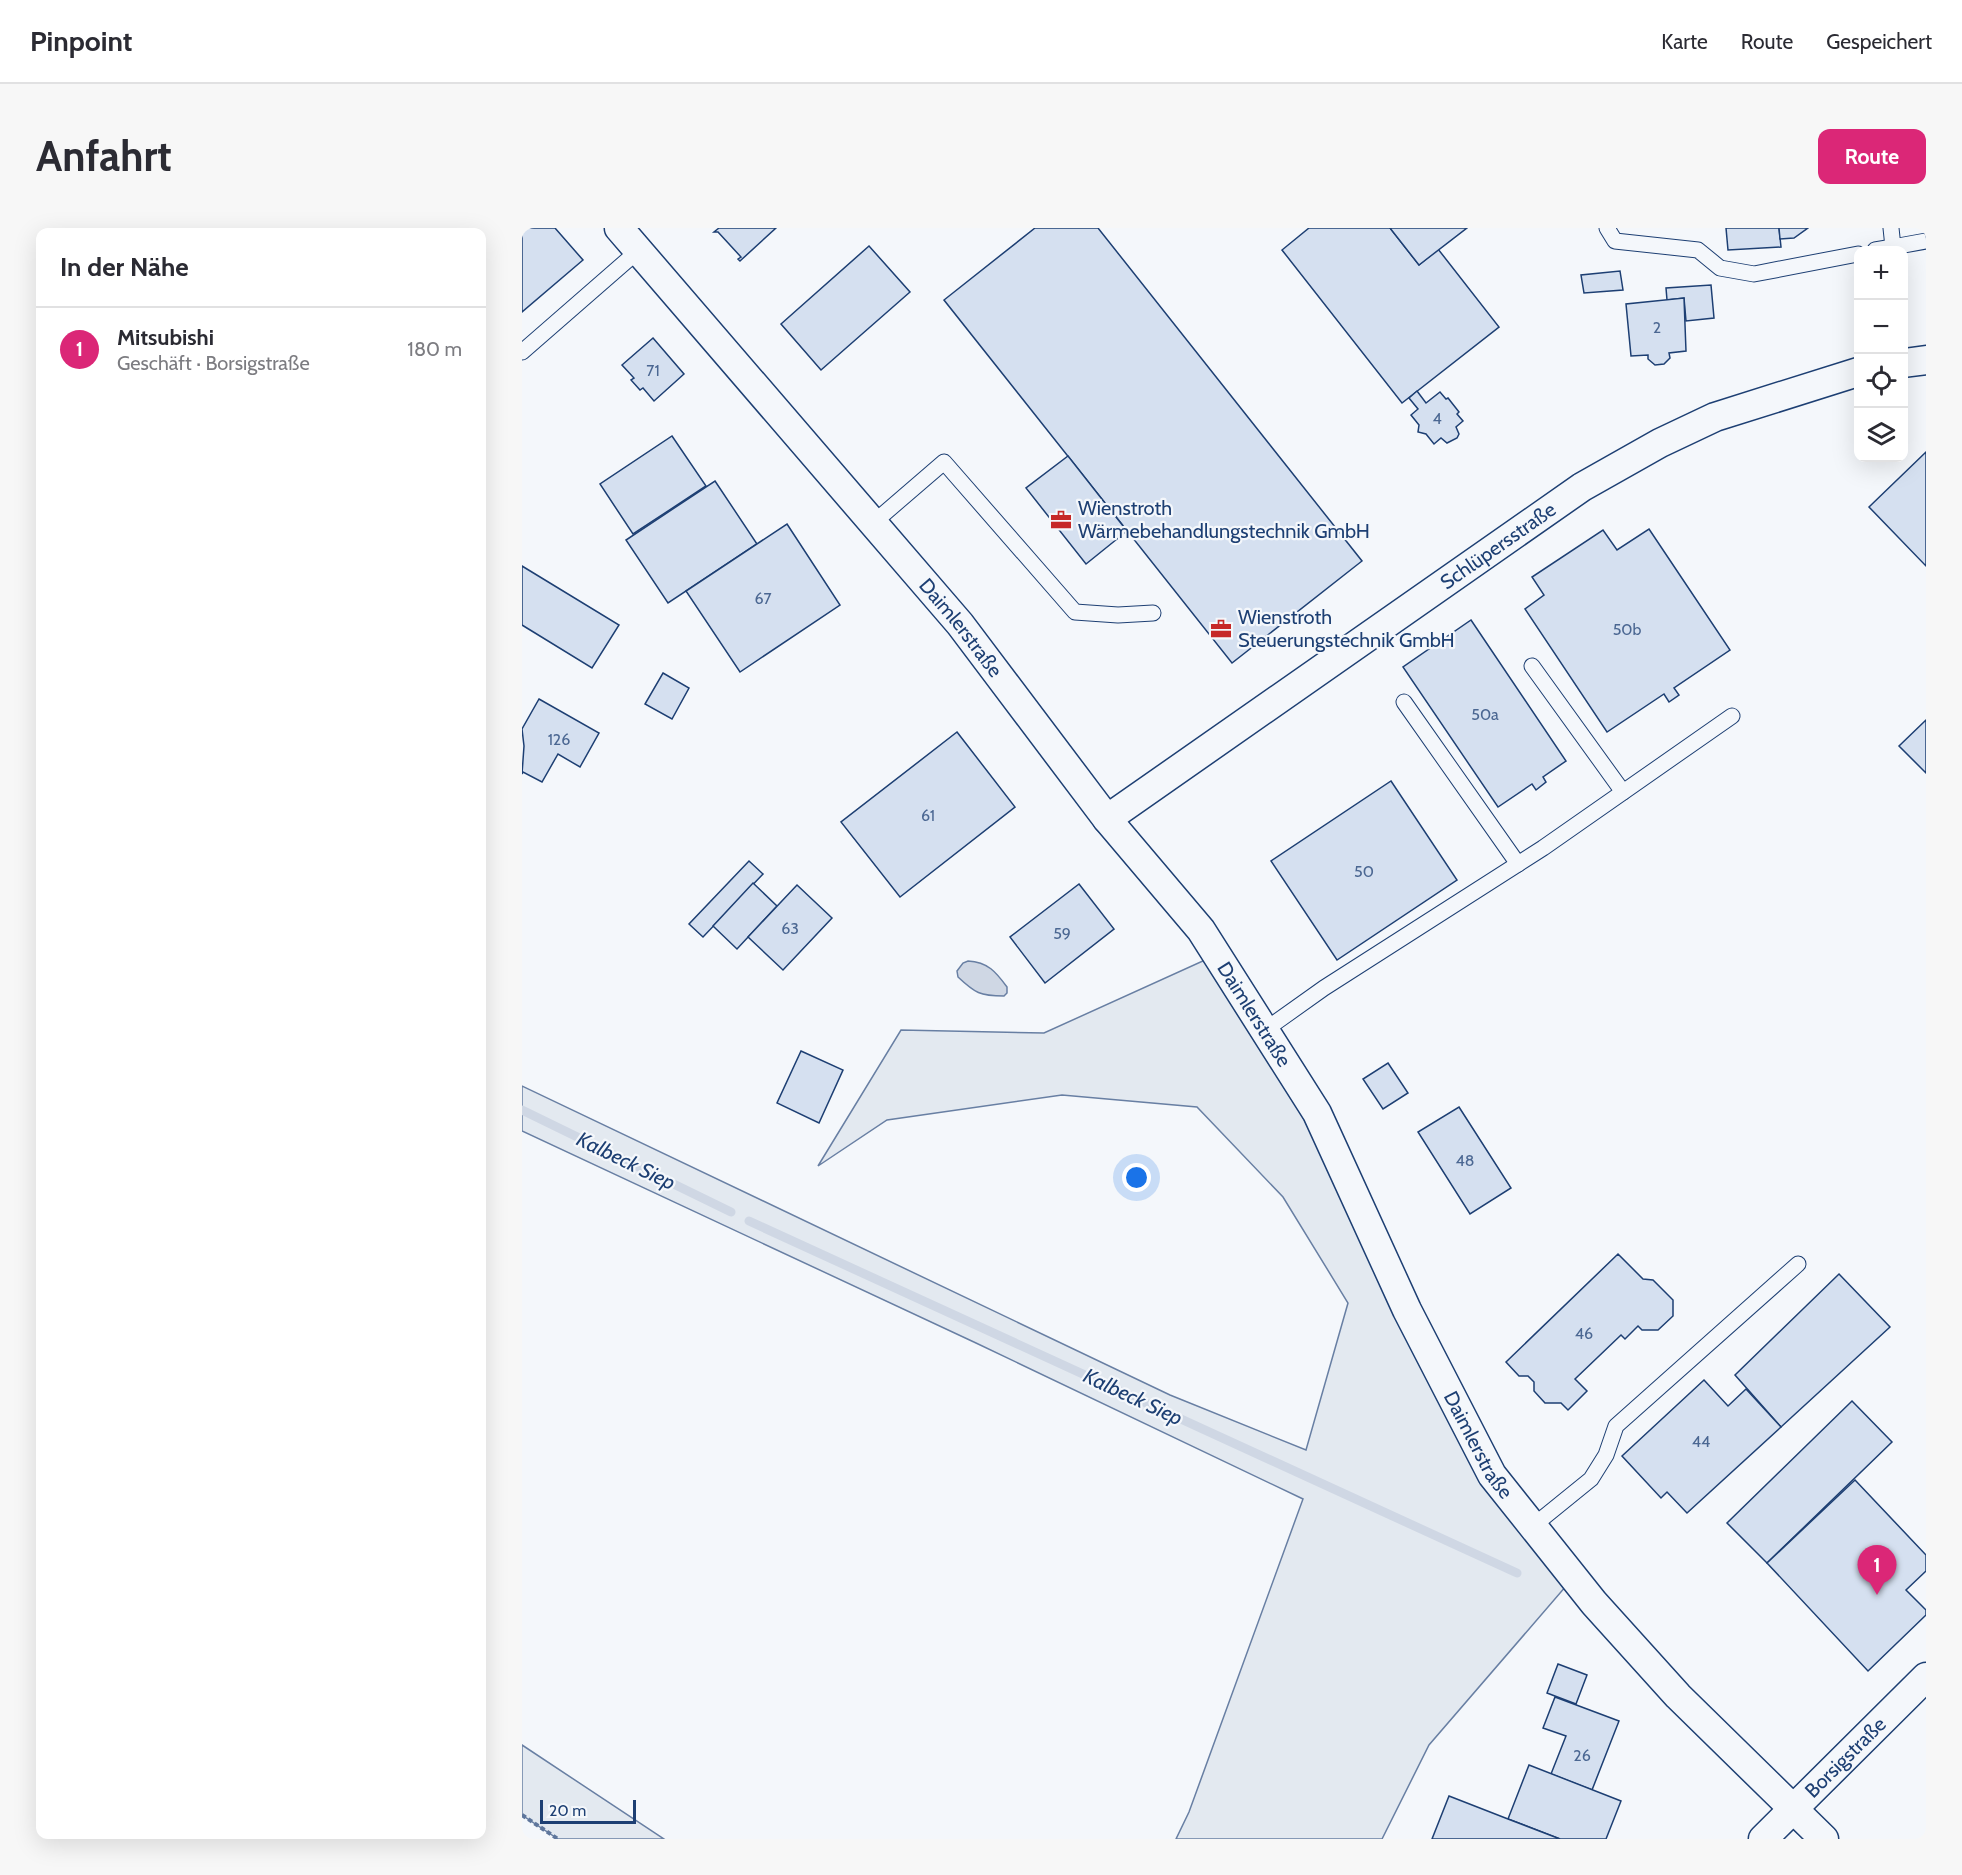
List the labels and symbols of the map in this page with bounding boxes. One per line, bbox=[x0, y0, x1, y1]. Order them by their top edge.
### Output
house number: 2 bbox=[1653, 318, 1661, 337]
house number: 71 bbox=[646, 361, 660, 380]
house number: 4 bbox=[1432, 409, 1442, 428]
place label: Wienstroth Wärmebehandlungstechnik GmbH bbox=[1078, 496, 1370, 543]
street label: Schlüpersstraße bbox=[1436, 497, 1560, 594]
office icon: Wienstroth Wärmebehandlungstechnik GmbH bbox=[1049, 508, 1073, 532]
street label: Daimlerstraße bbox=[914, 573, 1008, 682]
house number: 67 bbox=[754, 589, 772, 608]
place label: Wienstroth Steuerungstechnik GmbH bbox=[1238, 605, 1455, 652]
office icon: Wienstroth Steuerungstechnik GmbH bbox=[1209, 617, 1233, 641]
house number: 50b bbox=[1613, 620, 1641, 639]
house number: 50a bbox=[1471, 705, 1499, 724]
house number: 126 bbox=[548, 730, 570, 749]
house number: 61 bbox=[921, 806, 935, 825]
house number: 50 bbox=[1354, 862, 1374, 881]
house number: 63 bbox=[781, 919, 799, 938]
house number: 59 bbox=[1053, 924, 1071, 943]
street label: Daimlerstraße bbox=[1212, 957, 1297, 1071]
water label: Kalbeck Siep bbox=[573, 1126, 680, 1195]
house number: 48 bbox=[1456, 1151, 1474, 1170]
your location bbox=[1122, 1163, 1151, 1192]
house number: 46 bbox=[1575, 1324, 1593, 1343]
water label: Kalbeck Siep bbox=[1080, 1363, 1187, 1430]
street label: Daimlerstraße bbox=[1439, 1387, 1518, 1503]
house number: 44 bbox=[1692, 1432, 1710, 1451]
pin: 1 bbox=[1858, 1546, 1896, 1595]
street label: Borsigstraße bbox=[1800, 1712, 1891, 1803]
house number: 26 bbox=[1573, 1746, 1591, 1765]
scale bar bbox=[540, 1797, 636, 1824]

